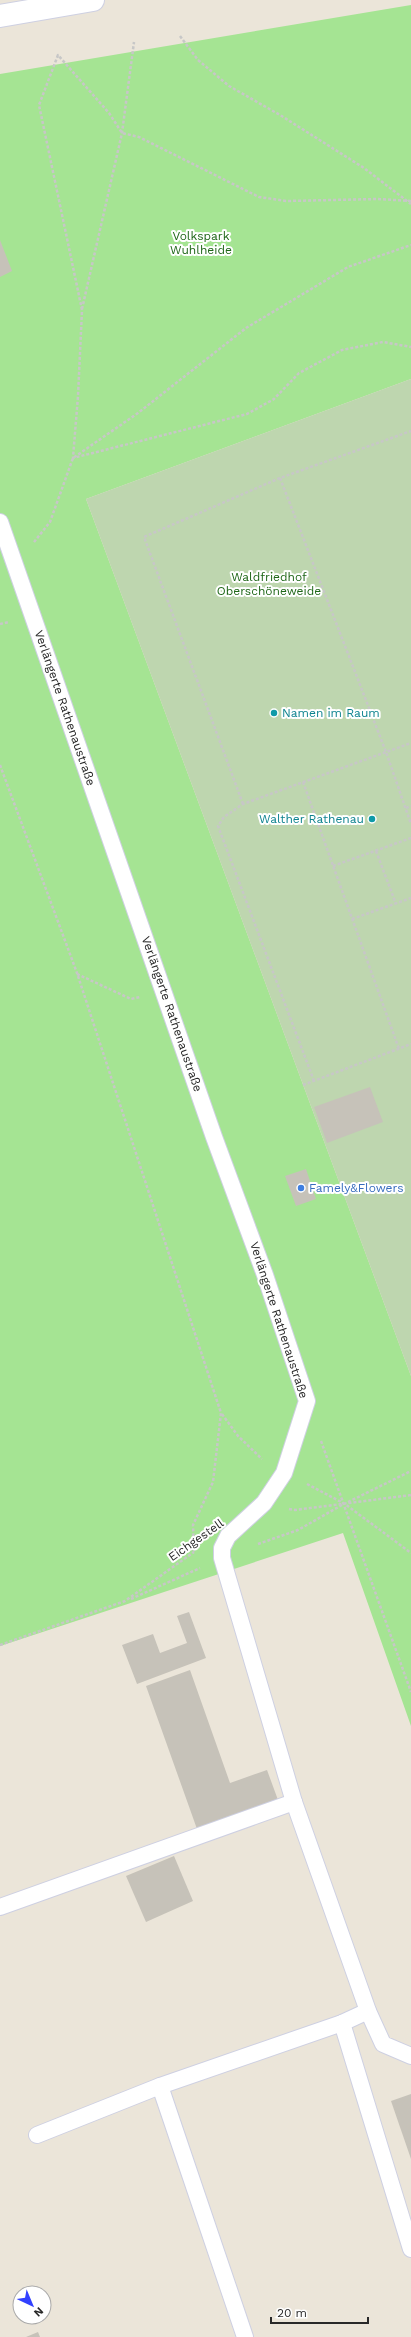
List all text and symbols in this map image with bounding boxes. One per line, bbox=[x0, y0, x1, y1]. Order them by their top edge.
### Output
park label: Volkspark Wuhlheide bbox=[170, 229, 232, 257]
park label: Waldfriedhof Oberschöneweide bbox=[217, 570, 321, 598]
street label: Verlängerte Rathenaustraße bbox=[32, 628, 98, 788]
place label: Namen im Raum bbox=[282, 706, 380, 720]
marker: Namen im Raum bbox=[269, 708, 279, 718]
place label: Walther Rathenau bbox=[259, 812, 364, 826]
marker: Walther Rathenau bbox=[367, 814, 377, 824]
street label: Verlängerte Rathenaustraße bbox=[139, 934, 205, 1094]
place label: Famely&Flowers bbox=[309, 1181, 403, 1195]
marker: Famely&Flowers bbox=[296, 1183, 306, 1193]
street label: Verlängerte Rathenaustraße bbox=[247, 1240, 311, 1400]
street label: Eichgestell bbox=[166, 1516, 226, 1564]
north arrow bbox=[12, 2285, 52, 2325]
scale bar bbox=[271, 2299, 368, 2325]
text: N bbox=[31, 2304, 46, 2319]
text: 20 m bbox=[277, 2306, 307, 2320]

